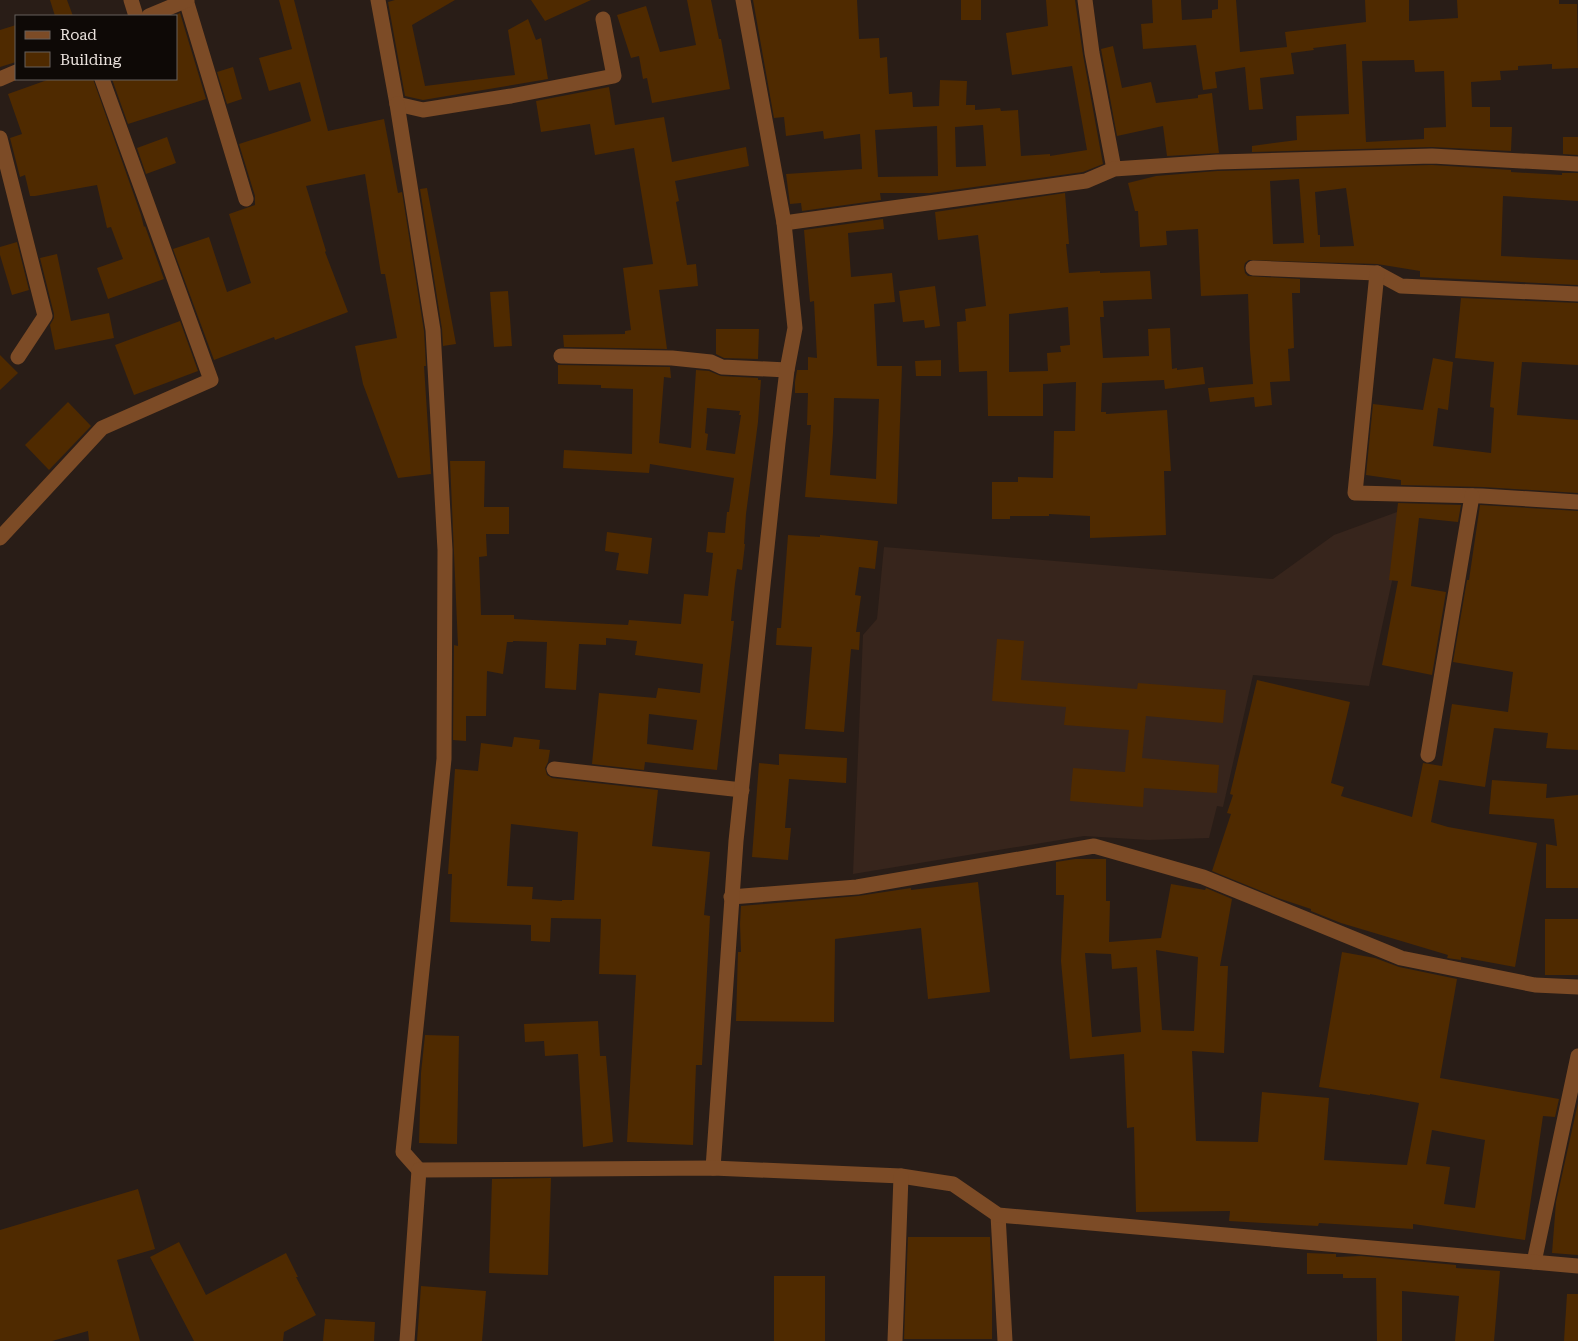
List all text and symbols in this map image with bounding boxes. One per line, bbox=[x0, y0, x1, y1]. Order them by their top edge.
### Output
legend bbox=[15, 15, 178, 80]
text: Road bbox=[60, 26, 97, 44]
text: Building bbox=[60, 51, 122, 69]

